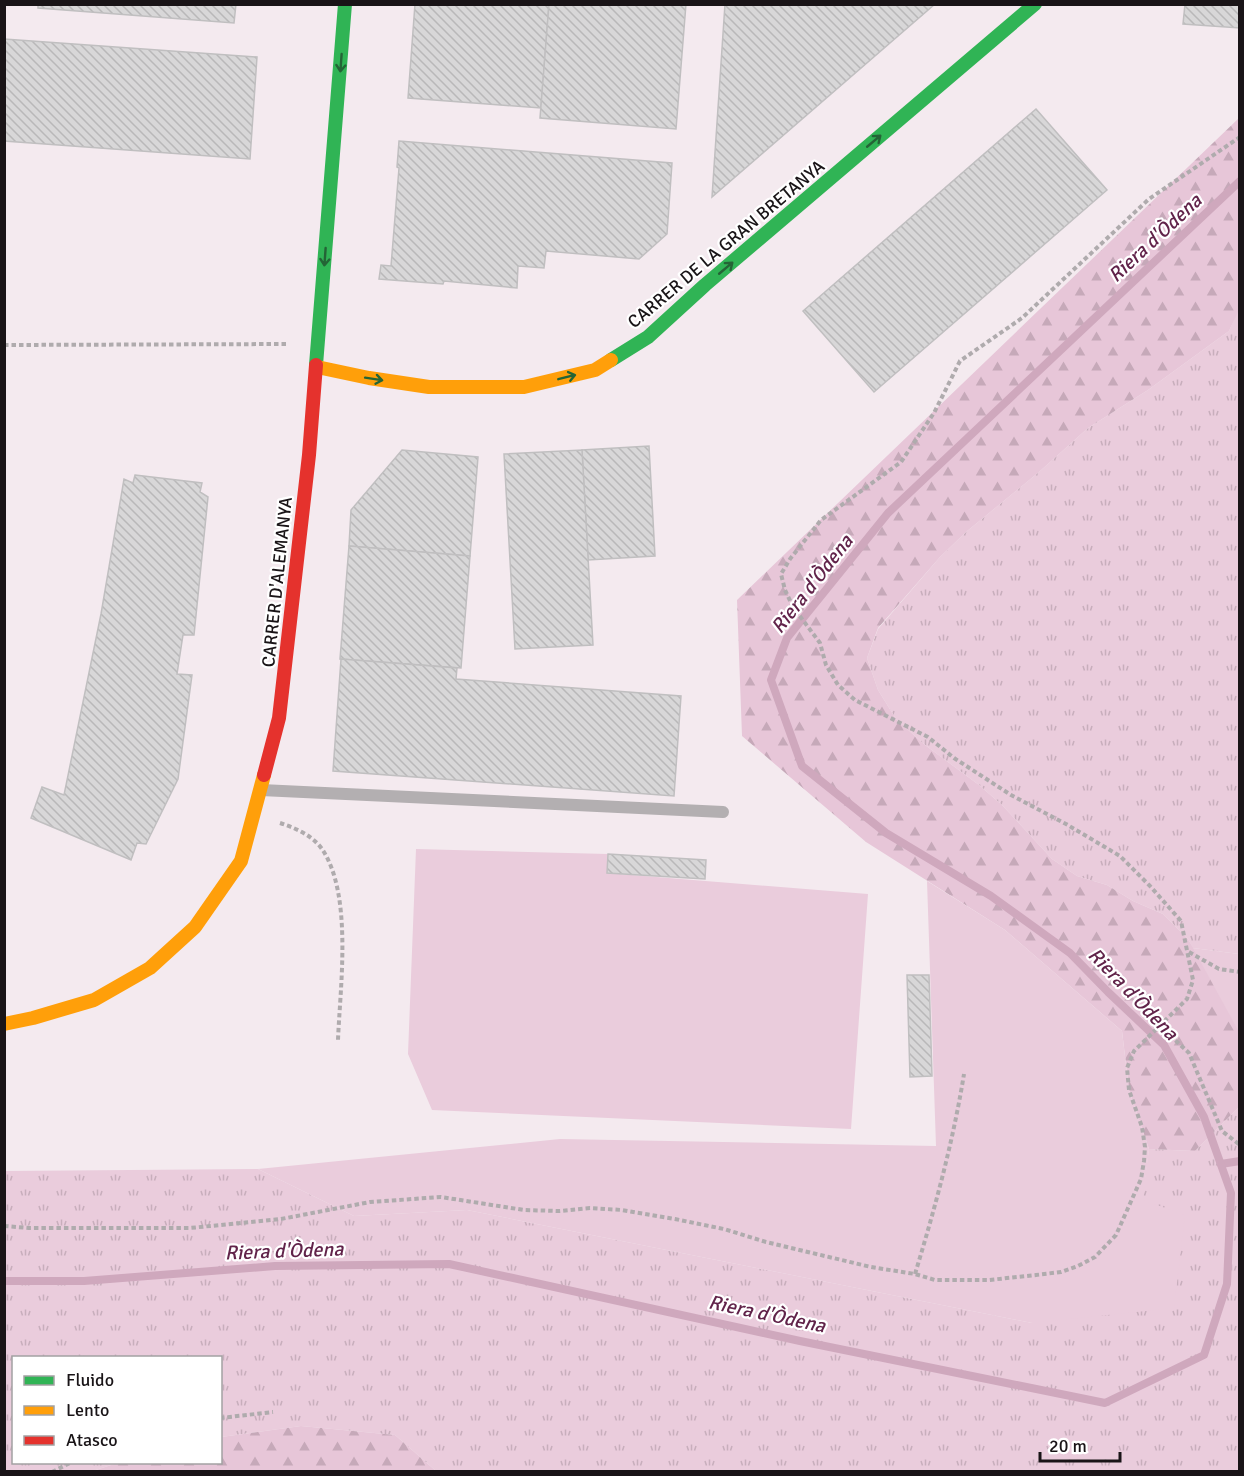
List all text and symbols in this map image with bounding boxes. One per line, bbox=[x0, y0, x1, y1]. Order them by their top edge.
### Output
one-way arrow bbox=[335, 52, 346, 72]
one-way arrow bbox=[866, 134, 881, 148]
street label: CARRER DE LA GRAN BRETANYA bbox=[623, 155, 829, 333]
water label: Riera d'Òdena bbox=[1103, 188, 1208, 288]
one-way arrow bbox=[320, 247, 331, 267]
one-way arrow bbox=[718, 261, 734, 274]
one-way arrow bbox=[558, 370, 577, 382]
one-way arrow bbox=[364, 373, 384, 384]
street label: CARRER D'ALEMANYA bbox=[257, 496, 297, 668]
water label: Riera d'Òdena bbox=[766, 529, 859, 638]
water label: Riera d'Òdena bbox=[1083, 943, 1184, 1046]
water label: Riera d'Òdena bbox=[224, 1236, 345, 1266]
water label: Riera d'Òdena bbox=[706, 1289, 829, 1339]
legend bbox=[12, 1356, 222, 1464]
text: Fluido bbox=[66, 1369, 114, 1391]
text: Lento bbox=[66, 1399, 109, 1421]
scale bar bbox=[1040, 1425, 1120, 1463]
text: Atasco bbox=[66, 1429, 118, 1451]
text: 20 m bbox=[1049, 1435, 1087, 1457]

